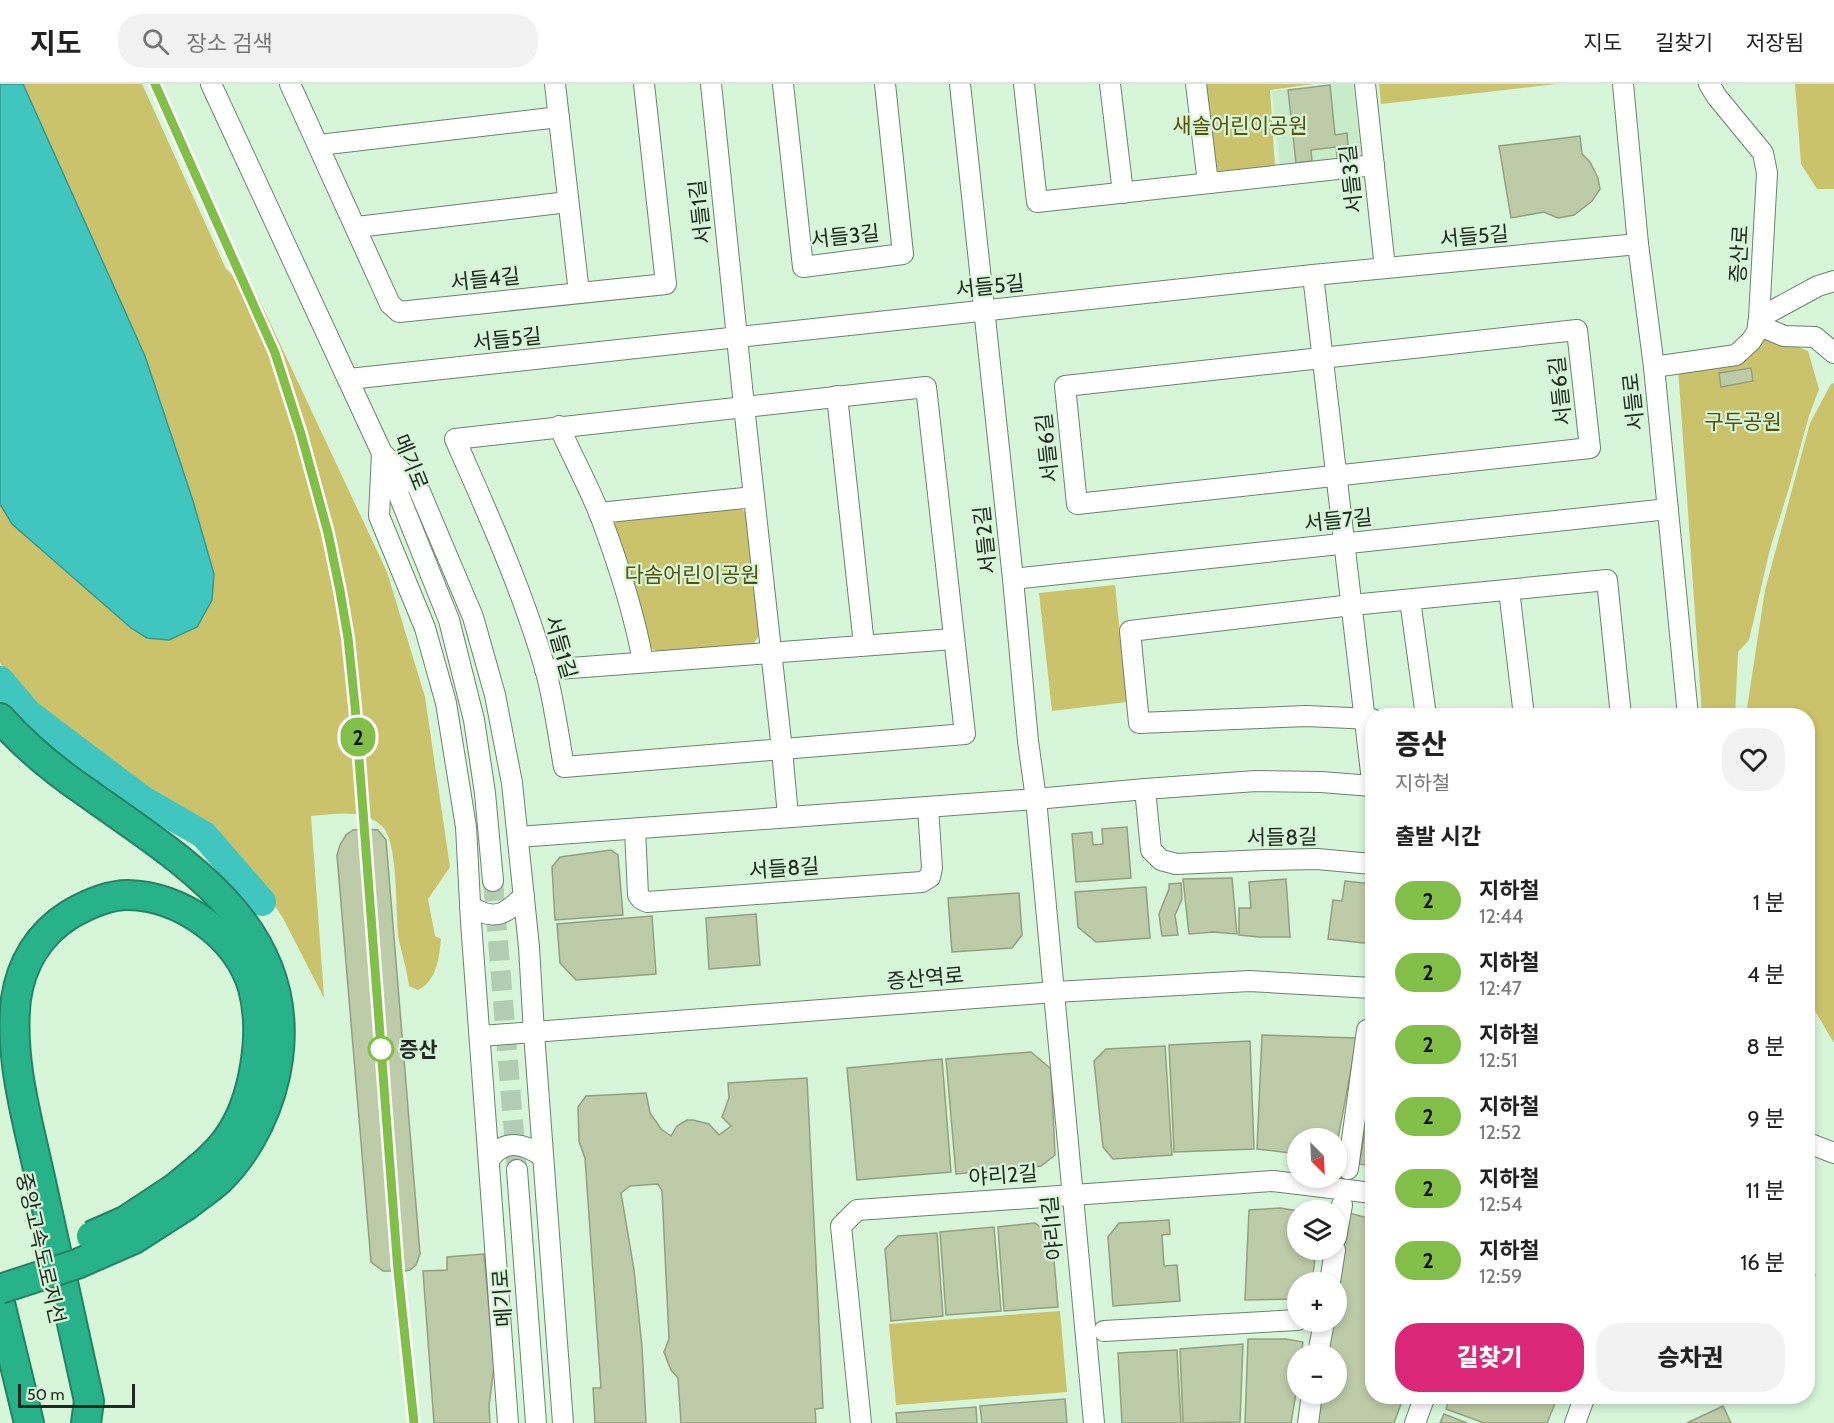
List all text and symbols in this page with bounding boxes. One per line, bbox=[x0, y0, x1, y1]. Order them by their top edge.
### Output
search box bbox=[118, 14, 538, 68]
icon: search bbox=[139, 25, 172, 58]
text: 지도 bbox=[30, 26, 82, 60]
text: 장소 검색 bbox=[187, 30, 272, 57]
text: 지도 bbox=[1583, 30, 1622, 55]
text: 길찾기 bbox=[1655, 30, 1713, 55]
text: 저장됨 bbox=[1746, 30, 1804, 55]
park label: 새솔어린이공원 bbox=[1172, 113, 1308, 138]
street label: 서들3길 bbox=[1335, 143, 1367, 215]
street label: 서들1길 bbox=[684, 178, 716, 246]
street label: 서들3길 bbox=[809, 220, 881, 252]
street label: 서들5길 bbox=[1438, 221, 1510, 251]
street label: 증산로 bbox=[1725, 224, 1753, 284]
street label: 서들4길 bbox=[449, 263, 521, 295]
street label: 서들5길 bbox=[954, 270, 1026, 302]
street label: 서들5길 bbox=[471, 323, 543, 355]
street label: 서들6길 bbox=[1544, 355, 1576, 427]
street label: 서들로 bbox=[1618, 372, 1648, 432]
park label: 구두공원 bbox=[1704, 409, 1782, 434]
street label: 서들6길 bbox=[1031, 412, 1063, 484]
street label: 메기로 bbox=[389, 430, 433, 494]
street label: 서들2길 bbox=[969, 504, 1001, 576]
street label: 서들7길 bbox=[1303, 504, 1373, 536]
park label: 다솜어린이공원 bbox=[624, 562, 760, 587]
street label: 서들1길 bbox=[540, 612, 582, 682]
line badge: 2 bbox=[338, 718, 378, 756]
text: 2 bbox=[352, 725, 364, 750]
text: 증산 bbox=[1395, 727, 1447, 761]
button: heart bbox=[1722, 728, 1785, 791]
text: 지하철 bbox=[1395, 771, 1450, 795]
text: 출발 시간 bbox=[1395, 823, 1481, 850]
street label: 서들8길 bbox=[1246, 824, 1318, 850]
street label: 서들8길 bbox=[748, 853, 820, 883]
text: 지하철 bbox=[1479, 877, 1540, 904]
text: 2 bbox=[1422, 888, 1434, 913]
text: 1 분 bbox=[1753, 889, 1785, 916]
text: 12:44 bbox=[1479, 904, 1523, 928]
text: 지하철 bbox=[1479, 949, 1540, 976]
text: 2 bbox=[1422, 960, 1434, 985]
text: 4 분 bbox=[1747, 961, 1785, 988]
street label: 증산역로 bbox=[885, 962, 965, 994]
text: 12:47 bbox=[1479, 976, 1522, 1000]
text: 지하철 bbox=[1479, 1021, 1540, 1048]
text: 2 bbox=[1422, 1032, 1434, 1057]
text: 8 분 bbox=[1746, 1033, 1785, 1060]
marker: 증산 bbox=[368, 1036, 394, 1062]
place label: 증산 bbox=[399, 1037, 438, 1062]
text: 12:51 bbox=[1479, 1048, 1518, 1072]
text: 지하철 bbox=[1479, 1093, 1540, 1120]
text: 2 bbox=[1422, 1104, 1434, 1129]
text: 9 분 bbox=[1747, 1105, 1785, 1132]
text: 12:52 bbox=[1479, 1120, 1521, 1144]
north arrow bbox=[1287, 1128, 1347, 1188]
map controls bbox=[1287, 1128, 1347, 1404]
street label: 야리2길 bbox=[968, 1160, 1038, 1190]
text: 지하철 bbox=[1479, 1165, 1540, 1192]
street label: 중앙고속도로지선 bbox=[11, 1170, 71, 1326]
text: 2 bbox=[1422, 1176, 1434, 1201]
text: 11 분 bbox=[1745, 1177, 1785, 1204]
text: 12:54 bbox=[1479, 1192, 1523, 1216]
street label: 야리1길 bbox=[1037, 1195, 1067, 1261]
button: layers bbox=[1287, 1200, 1347, 1260]
text: 지하철 bbox=[1479, 1237, 1540, 1264]
text: 2 bbox=[1422, 1248, 1434, 1273]
text: 16 분 bbox=[1740, 1249, 1785, 1276]
text: 12:59 bbox=[1479, 1264, 1522, 1288]
street label: 메기로 bbox=[488, 1268, 516, 1328]
button: + bbox=[1287, 1272, 1347, 1332]
button: 길찾기 bbox=[1395, 1323, 1584, 1392]
button: 승차권 bbox=[1596, 1323, 1785, 1392]
button: − bbox=[1287, 1344, 1347, 1404]
scale bar bbox=[18, 1381, 135, 1408]
text: 50 m bbox=[27, 1385, 64, 1404]

